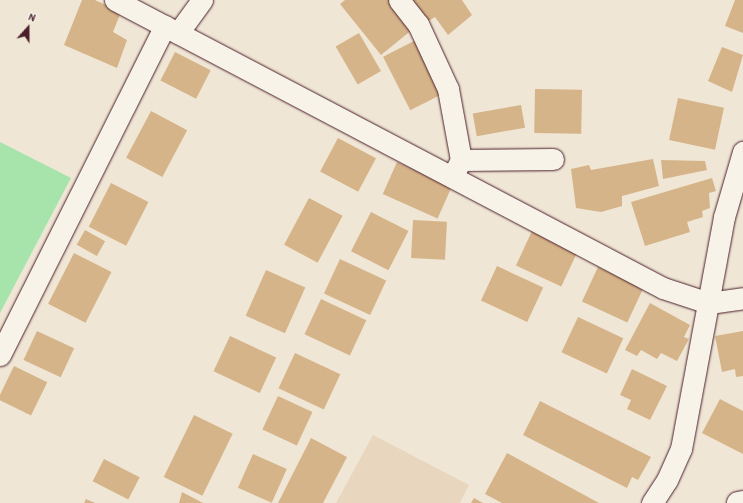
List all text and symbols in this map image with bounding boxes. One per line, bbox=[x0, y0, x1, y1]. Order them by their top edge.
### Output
north arrow bbox=[8, 8, 48, 48]
text: N bbox=[27, 9, 38, 24]

